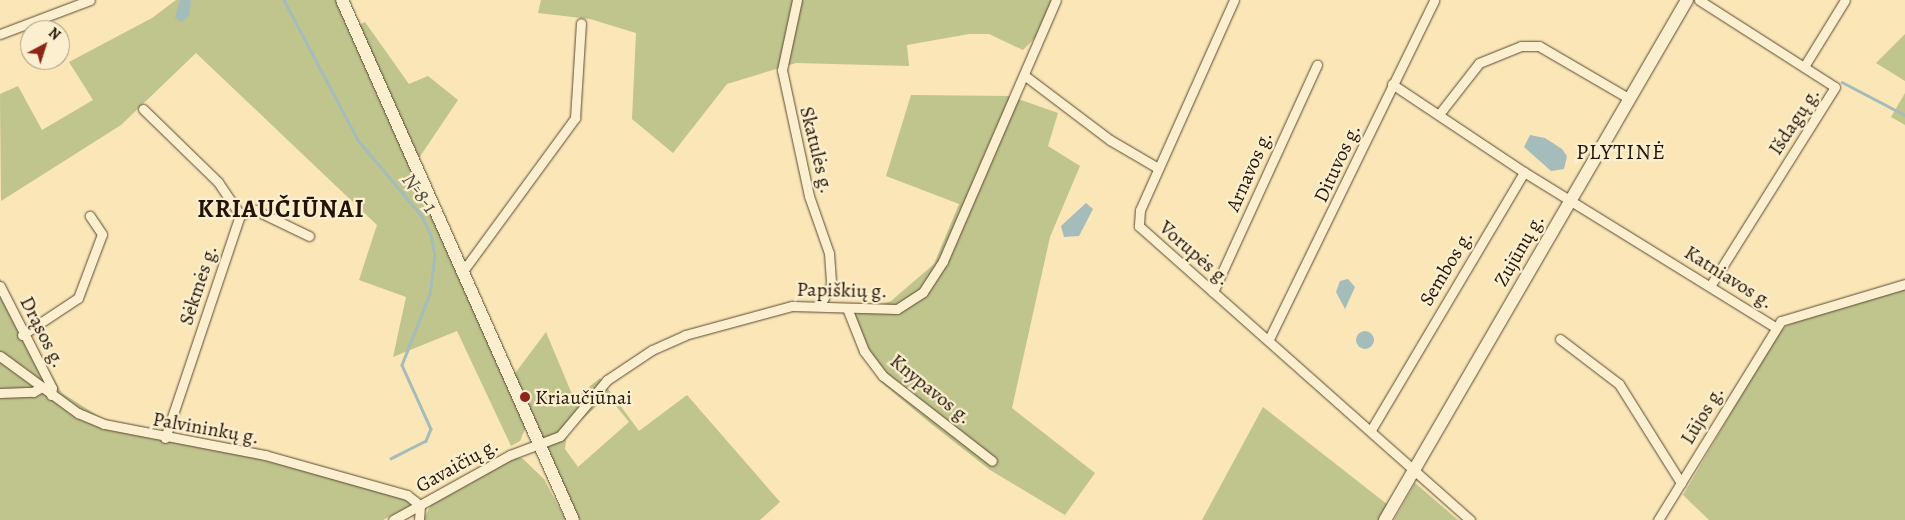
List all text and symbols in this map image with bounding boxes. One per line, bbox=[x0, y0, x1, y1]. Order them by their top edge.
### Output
north arrow bbox=[20, 20, 70, 70]
text: N bbox=[44, 23, 64, 44]
street label: Išdagų g. bbox=[1763, 83, 1825, 159]
street label: Skatulės g. bbox=[795, 104, 839, 196]
street label: Dituvos g. bbox=[1308, 120, 1366, 206]
street label: Arnavos g. bbox=[1221, 127, 1277, 215]
district label: PLYTINĖ bbox=[1575, 140, 1667, 166]
water label: N-8-1 bbox=[397, 168, 443, 218]
district label: KRIAUČIŪNAI bbox=[196, 194, 366, 224]
street label: Zujūnų g. bbox=[1489, 210, 1549, 290]
street label: Vorupės g. bbox=[1154, 215, 1236, 291]
street label: Sembos g. bbox=[1414, 226, 1478, 310]
street label: Katniavos g. bbox=[1680, 240, 1778, 314]
street label: Sėkmės g. bbox=[174, 242, 222, 328]
street label: Papiškių g. bbox=[796, 277, 888, 303]
street label: Drąsos g. bbox=[15, 292, 71, 372]
street label: Knypavos g. bbox=[885, 349, 977, 429]
street label: Lūjos g. bbox=[1675, 381, 1729, 449]
place label: Kriaučiūnai bbox=[535, 385, 632, 409]
marker: Kriaučiūnai bbox=[519, 391, 531, 403]
street label: Palvininkų g. bbox=[151, 407, 261, 449]
street label: Gavaičių g. bbox=[412, 433, 502, 497]

